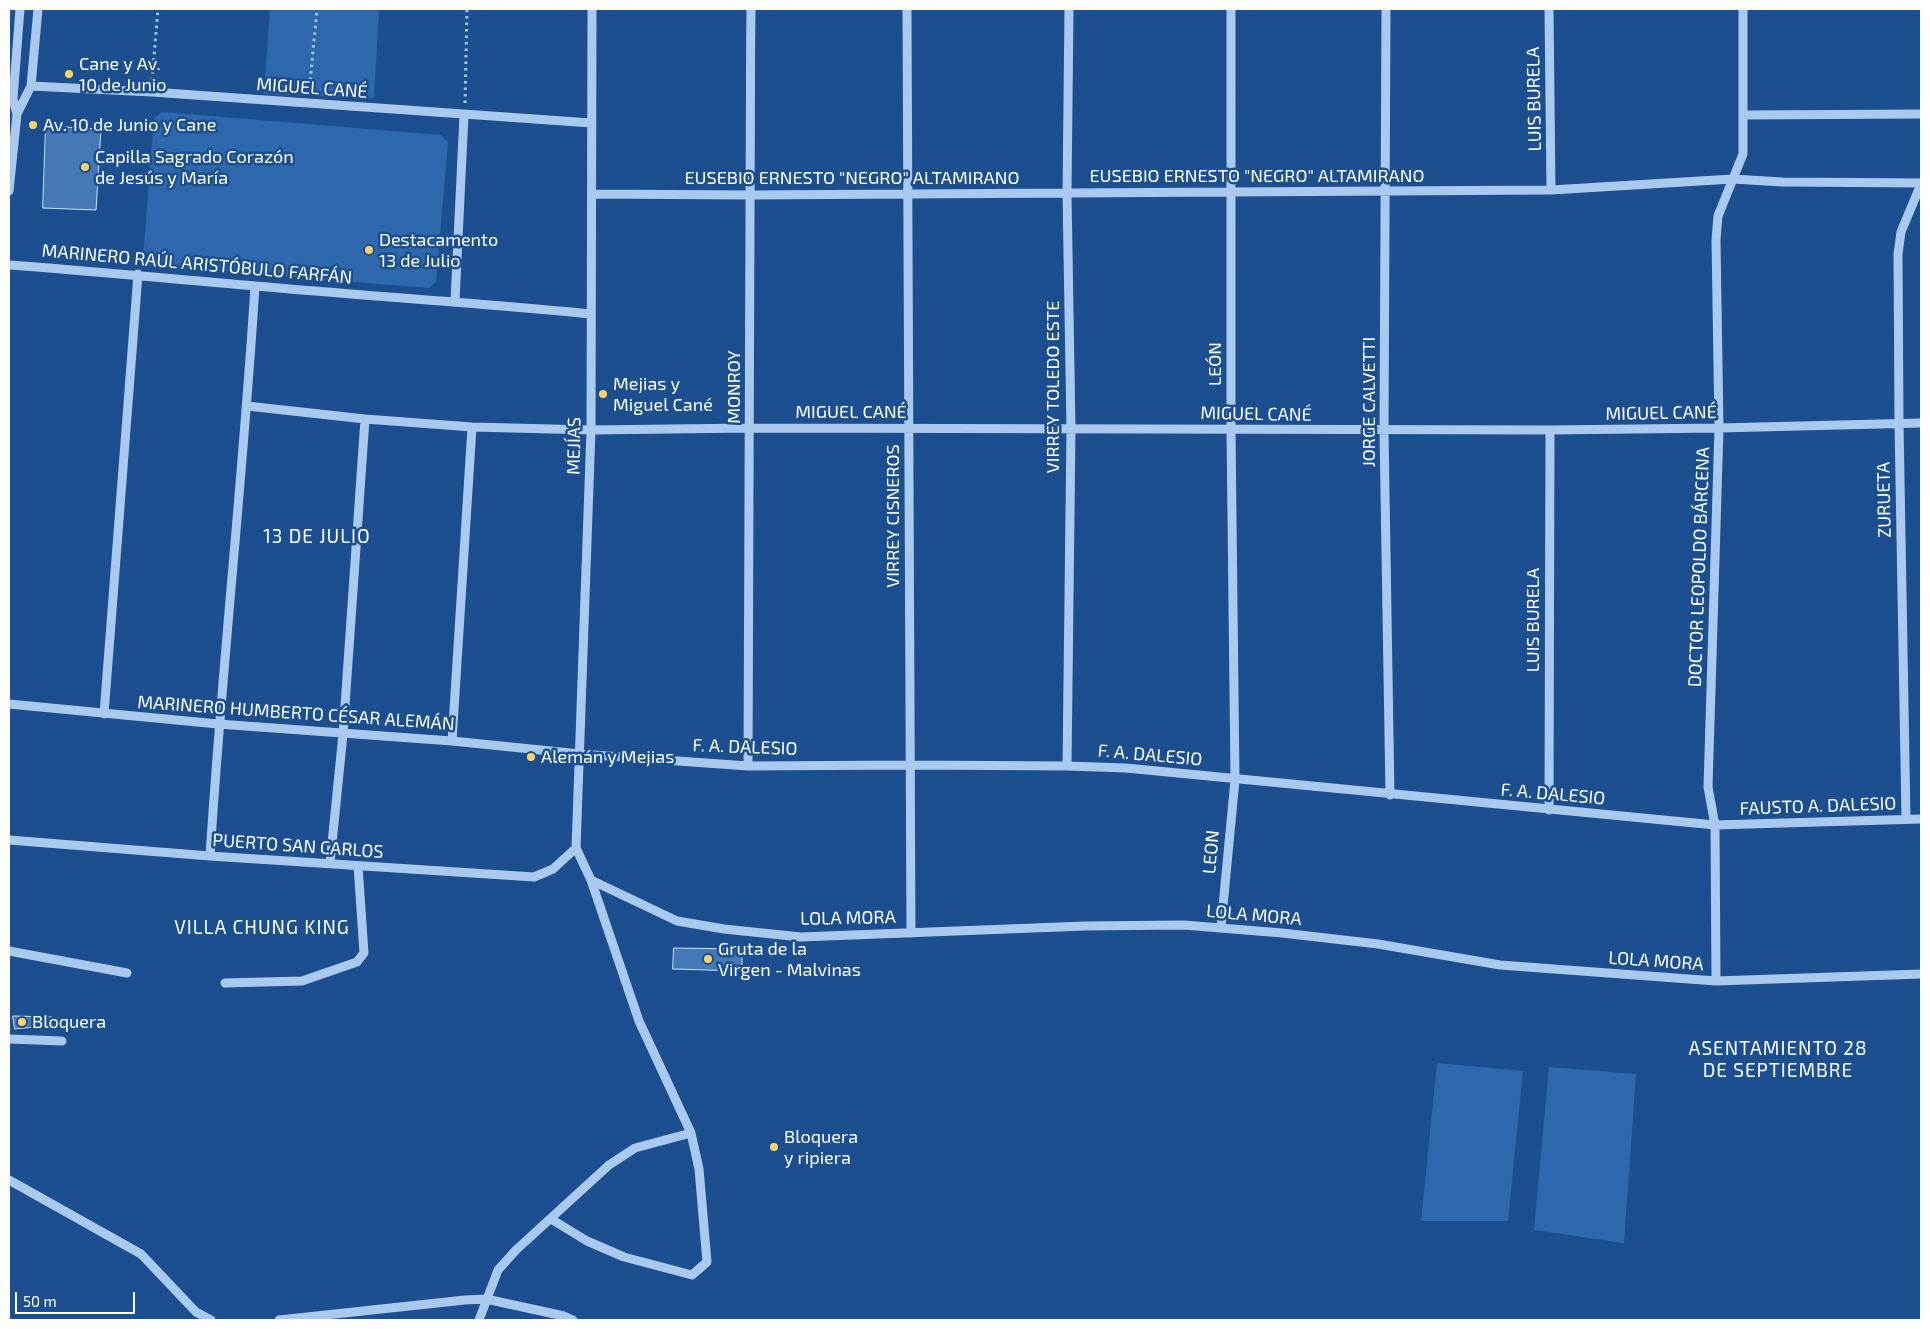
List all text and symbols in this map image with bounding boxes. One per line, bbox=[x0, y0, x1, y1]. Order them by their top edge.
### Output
street label: LUIS BURELA bbox=[1522, 47, 1546, 151]
place label: Cane y Av. 10 de Junio bbox=[79, 53, 167, 96]
marker: Cane y Av. 10 de Junio bbox=[63, 68, 75, 80]
street label: MIGUEL CANÉ bbox=[256, 73, 368, 103]
place label: Av. 10 de Junio y Cane bbox=[43, 114, 216, 136]
marker: Av. 10 de Junio y Cane bbox=[27, 119, 39, 131]
place label: Capilla Sagrado Corazón de Jesús y María bbox=[95, 146, 294, 188]
marker: Capilla Sagrado Corazón de Jesús y María bbox=[79, 161, 91, 173]
street label: EUSEBIO ERNESTO "NEGRO" ALTAMIRANO bbox=[1089, 165, 1425, 187]
street label: EUSEBIO ERNESTO "NEGRO" ALTAMIRANO bbox=[684, 167, 1020, 189]
place label: Destacamento 13 de Julio bbox=[379, 229, 498, 272]
street label: MARINERO RAÚL ARISTÓBULO FARFÁN bbox=[41, 240, 353, 288]
marker: Destacamento 13 de Julio bbox=[363, 244, 375, 256]
street label: VIRREY TOLEDO ESTE bbox=[1042, 301, 1064, 473]
street label: JORGE CALVETTI bbox=[1358, 337, 1380, 467]
street label: LEÓN bbox=[1204, 342, 1226, 386]
street label: MONROY bbox=[723, 350, 745, 424]
place label: Mejias y Miguel Cané bbox=[613, 373, 713, 416]
marker: Mejias y Miguel Cané bbox=[597, 388, 609, 400]
street label: MIGUEL CANÉ bbox=[795, 401, 907, 423]
street label: MIGUEL CANÉ bbox=[1605, 401, 1717, 425]
street label: MIGUEL CANÉ bbox=[1200, 402, 1312, 426]
street label: MEJÍAS bbox=[563, 417, 585, 475]
street label: VIRREY CISNEROS bbox=[882, 444, 904, 588]
street label: DOCTOR LEOPOLDO BÁRCENA bbox=[1684, 446, 1714, 688]
street label: ZURUETA bbox=[1873, 462, 1895, 538]
district label: 13 DE JULIO bbox=[262, 526, 372, 548]
street label: LUIS BURELA bbox=[1522, 568, 1544, 672]
street label: MARINERO HUMBERTO CÉSAR ALEMÁN bbox=[137, 691, 455, 735]
street label: F. A. DALESIO bbox=[692, 734, 798, 760]
street label: F. A. DALESIO bbox=[1097, 740, 1203, 770]
place label: Alemán y Mejias bbox=[541, 746, 674, 768]
marker: Alemán y Mejias bbox=[525, 751, 537, 763]
street label: F. A. DALESIO bbox=[1500, 779, 1606, 809]
street label: FAUSTO A. DALESIO bbox=[1739, 792, 1897, 820]
street label: PUERTO SAN CARLOS bbox=[212, 829, 384, 863]
street label: LEON bbox=[1198, 829, 1224, 875]
street label: LOLA MORA bbox=[1205, 900, 1303, 930]
street label: LOLA MORA bbox=[800, 906, 896, 930]
district label: VILLA CHUNG KING bbox=[172, 917, 352, 939]
place label: Gruta de la Virgen - Malvinas bbox=[718, 938, 861, 981]
street label: LOLA MORA bbox=[1608, 947, 1704, 975]
marker: Gruta de la Virgen - Malvinas bbox=[702, 953, 714, 965]
place label: Bloquera bbox=[32, 1011, 106, 1033]
marker: Bloquera bbox=[16, 1016, 28, 1028]
district label: ASENTAMIENTO 28 DE SEPTIEMBRE bbox=[1687, 1038, 1869, 1082]
place label: Bloquera y ripiera bbox=[784, 1126, 858, 1168]
marker: Bloquera y ripiera bbox=[768, 1141, 780, 1153]
scale bar bbox=[18, 1282, 138, 1314]
text: 50 m bbox=[23, 1292, 57, 1310]

